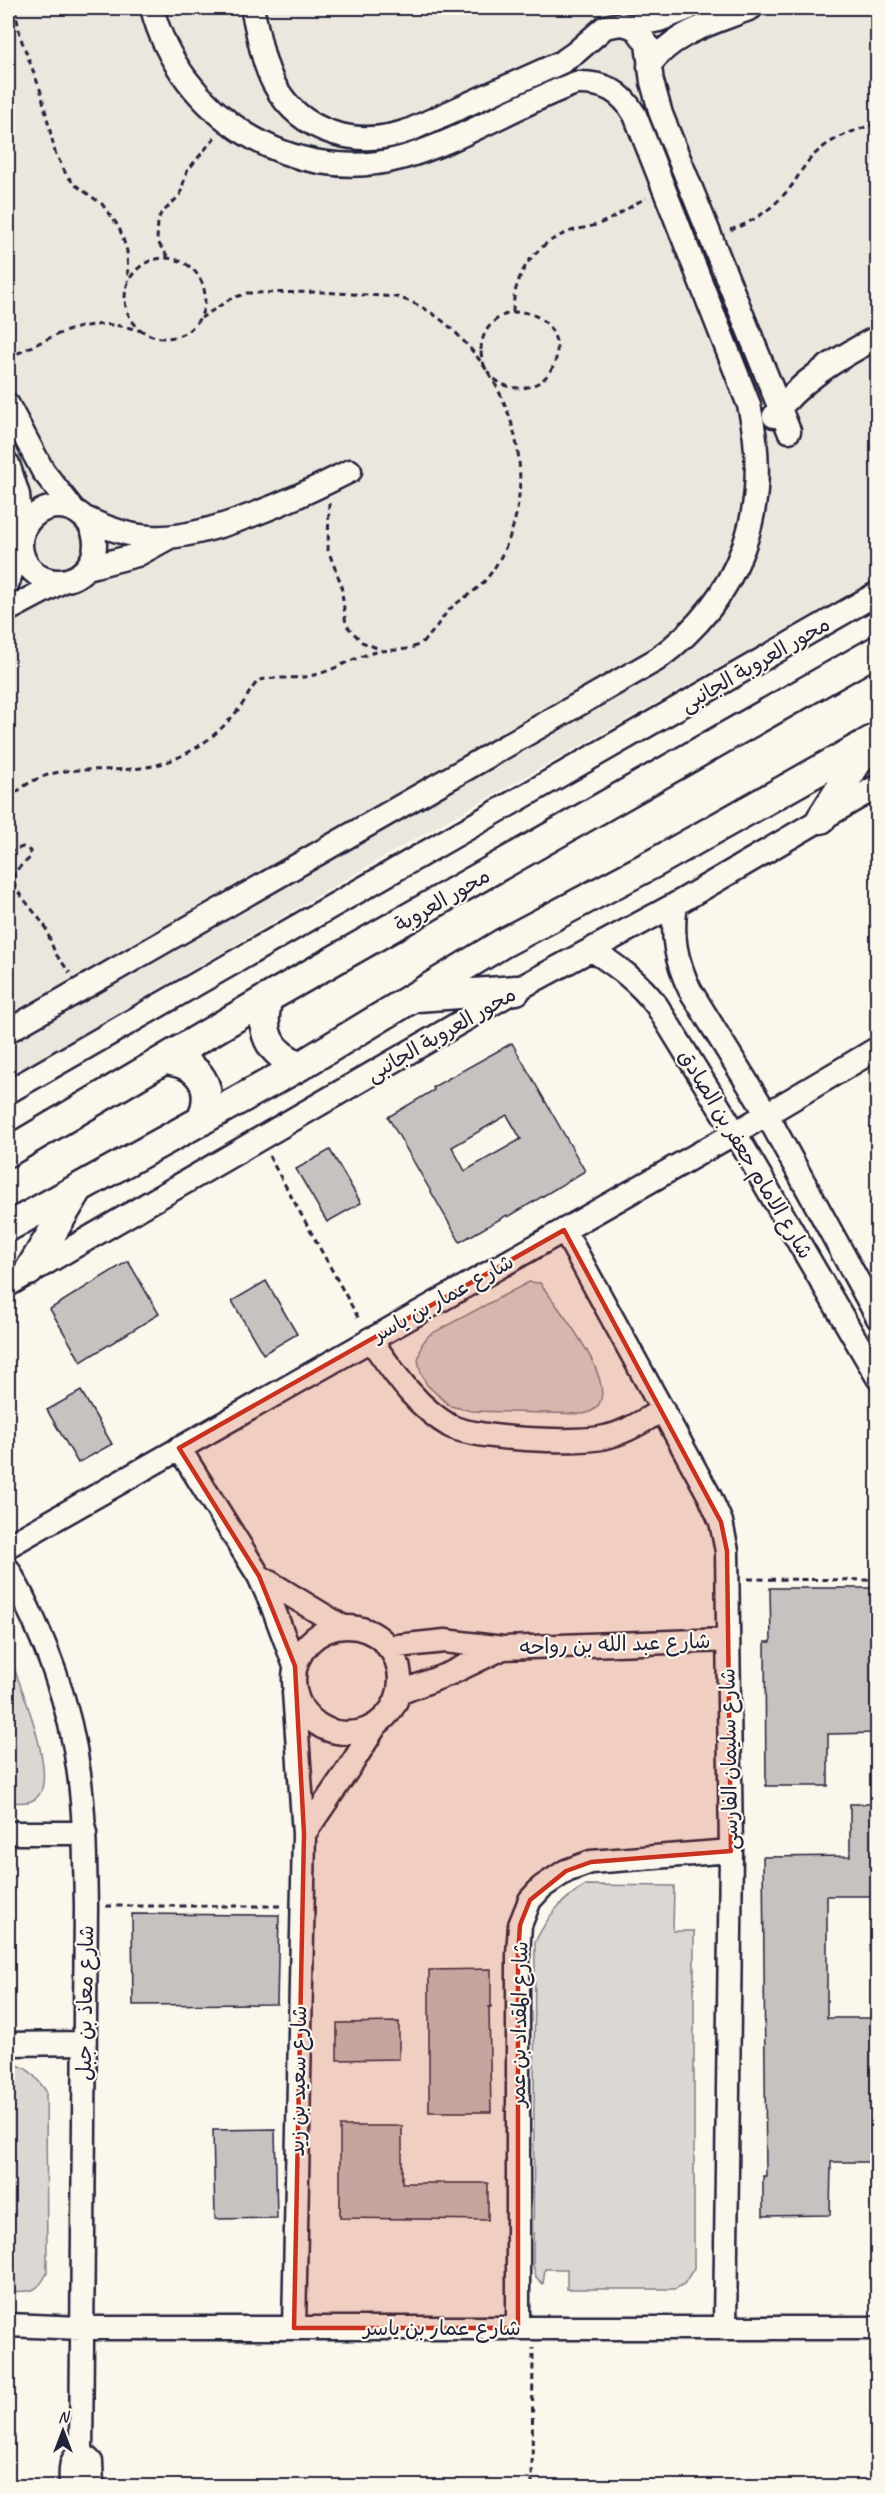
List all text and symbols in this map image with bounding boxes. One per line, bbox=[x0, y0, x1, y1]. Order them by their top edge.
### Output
street label: محور العروبة الجانبى bbox=[676, 611, 835, 718]
street label: محور العروبة bbox=[390, 862, 494, 938]
street label: محور العروبة الجانبى bbox=[362, 981, 521, 1088]
street label: شارع الامام جعفر بن الصادق bbox=[671, 1045, 819, 1265]
street label: شارع عمار بن ياسر bbox=[366, 1248, 519, 1350]
street label: شارع عبد الله بن رواحه bbox=[519, 1628, 711, 1662]
street label: شارع سليمان الفارسى bbox=[714, 1668, 746, 1850]
street label: شارع معاذ بن جبل bbox=[71, 1925, 101, 2081]
street label: شارع المقداد بن عمر bbox=[505, 1941, 535, 2109]
street label: شارع سعيد بن زيد bbox=[284, 2005, 314, 2157]
street label: شارع عمار بن ياسر bbox=[361, 2315, 521, 2343]
north arrow bbox=[33, 2401, 93, 2461]
text: N bbox=[58, 2407, 71, 2427]

